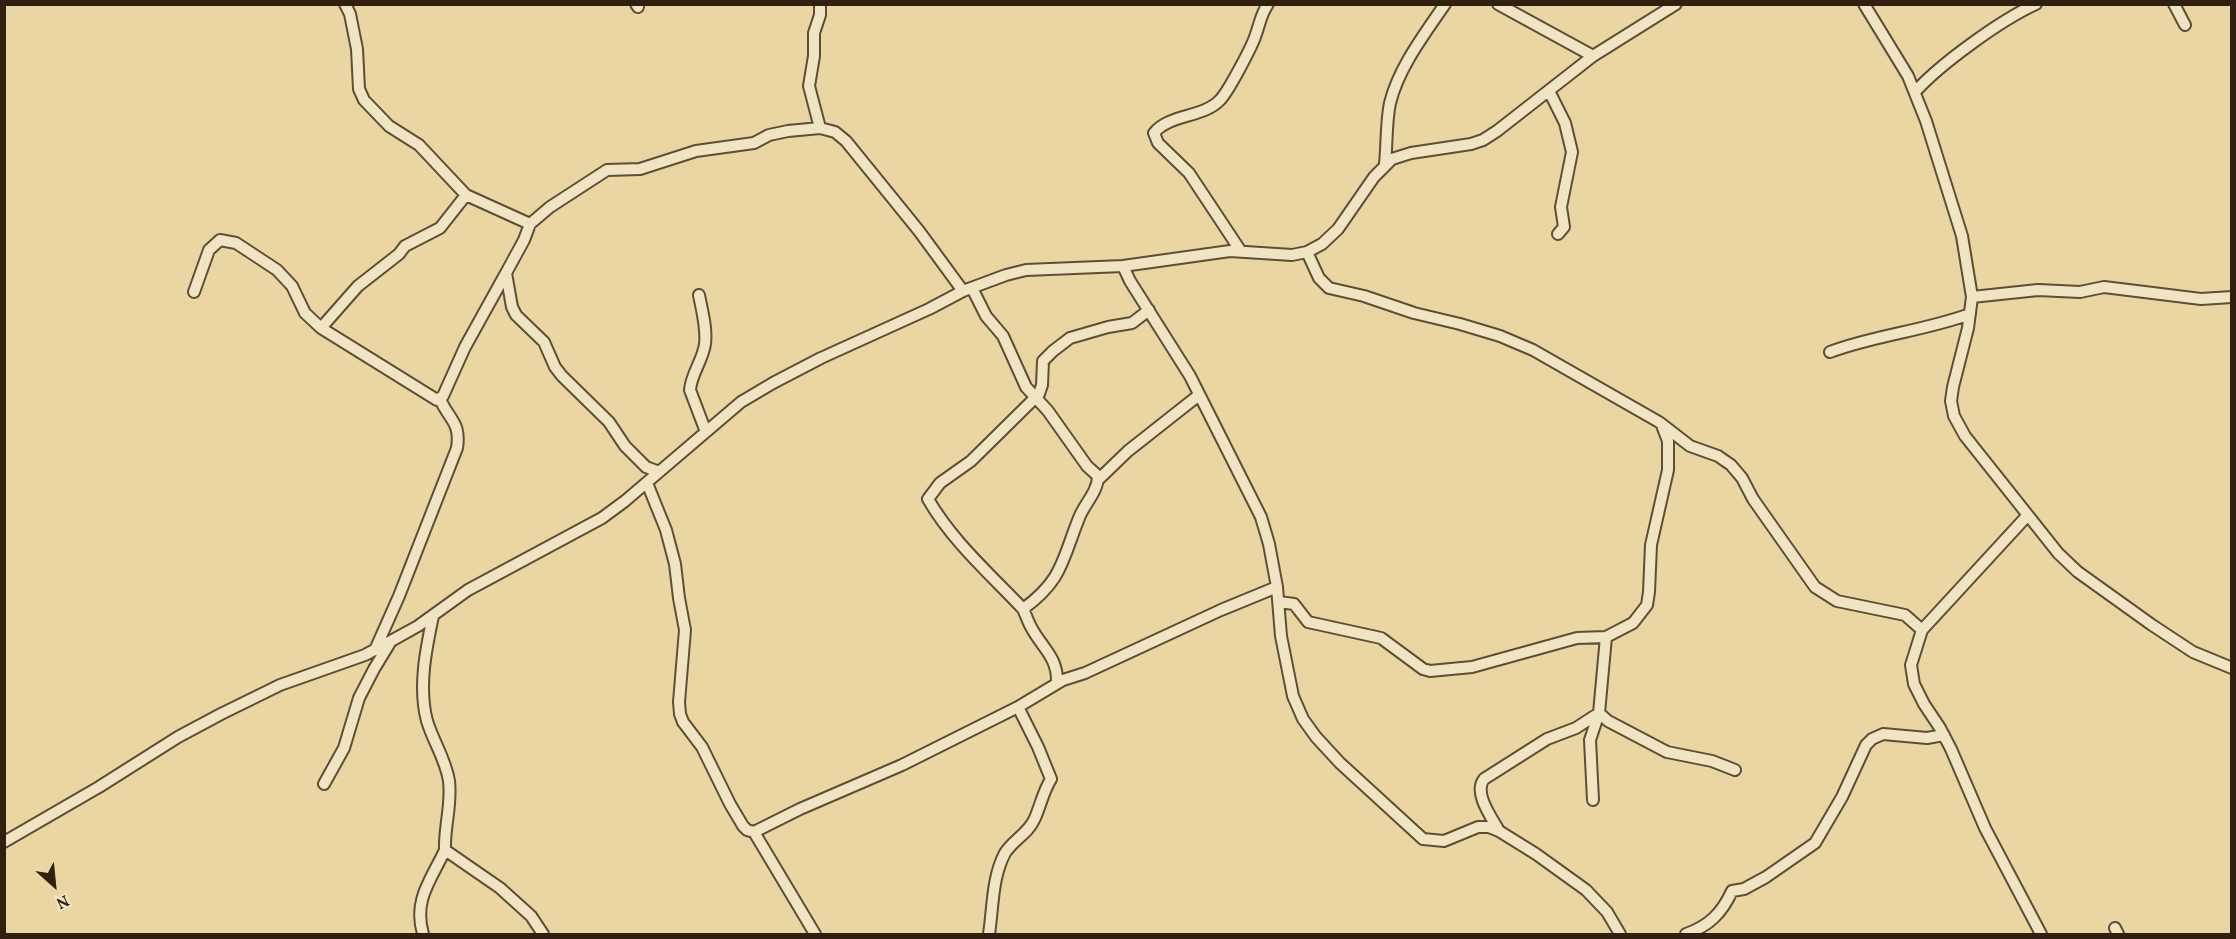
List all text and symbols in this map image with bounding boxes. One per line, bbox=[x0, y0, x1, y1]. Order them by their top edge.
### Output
north arrow bbox=[24, 855, 84, 915]
text: N bbox=[52, 889, 72, 913]

